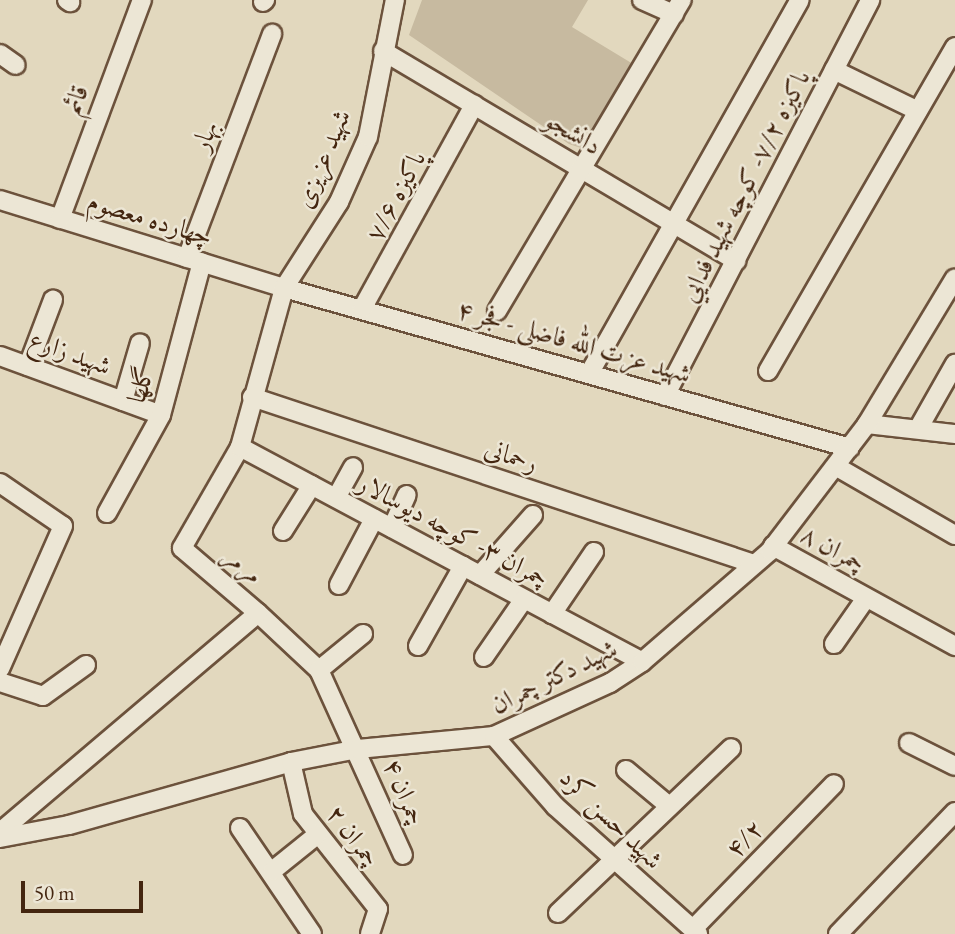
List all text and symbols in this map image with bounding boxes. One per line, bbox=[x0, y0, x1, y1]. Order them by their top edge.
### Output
street label: پاکیزه ۷/۲- كوچه شهيد فدايي bbox=[673, 65, 817, 307]
street label: قائم bbox=[56, 81, 96, 119]
street label: دانشجو bbox=[539, 104, 607, 162]
street label: شهید عزیزی bbox=[288, 105, 358, 213]
street label: بهار bbox=[185, 116, 225, 156]
street label: پاکیزه ۷/۶ bbox=[359, 145, 433, 247]
street label: چهارده معصوم bbox=[84, 185, 216, 253]
street label: شهید عزت الله فاضلی - فجر ۴ bbox=[454, 294, 694, 390]
street label: شهید زارع bbox=[25, 324, 115, 382]
street label: گلها bbox=[121, 363, 161, 407]
street label: رحمانی bbox=[480, 433, 542, 479]
street label: چمران ۳- كوچه ديوسالار bbox=[352, 468, 554, 594]
street label: چمران ۸ bbox=[795, 519, 871, 579]
street label: مرمر bbox=[217, 539, 269, 591]
street label: شهید دکتر چمران bbox=[486, 633, 622, 721]
street label: چمران ۴ bbox=[376, 754, 432, 830]
street label: شهید حسن کرد bbox=[553, 762, 669, 876]
street label: چمران ۲ bbox=[320, 799, 386, 873]
street label: ۴/۲ bbox=[720, 813, 770, 865]
scale bar bbox=[24, 867, 147, 911]
text: 50 m bbox=[34, 879, 75, 906]

